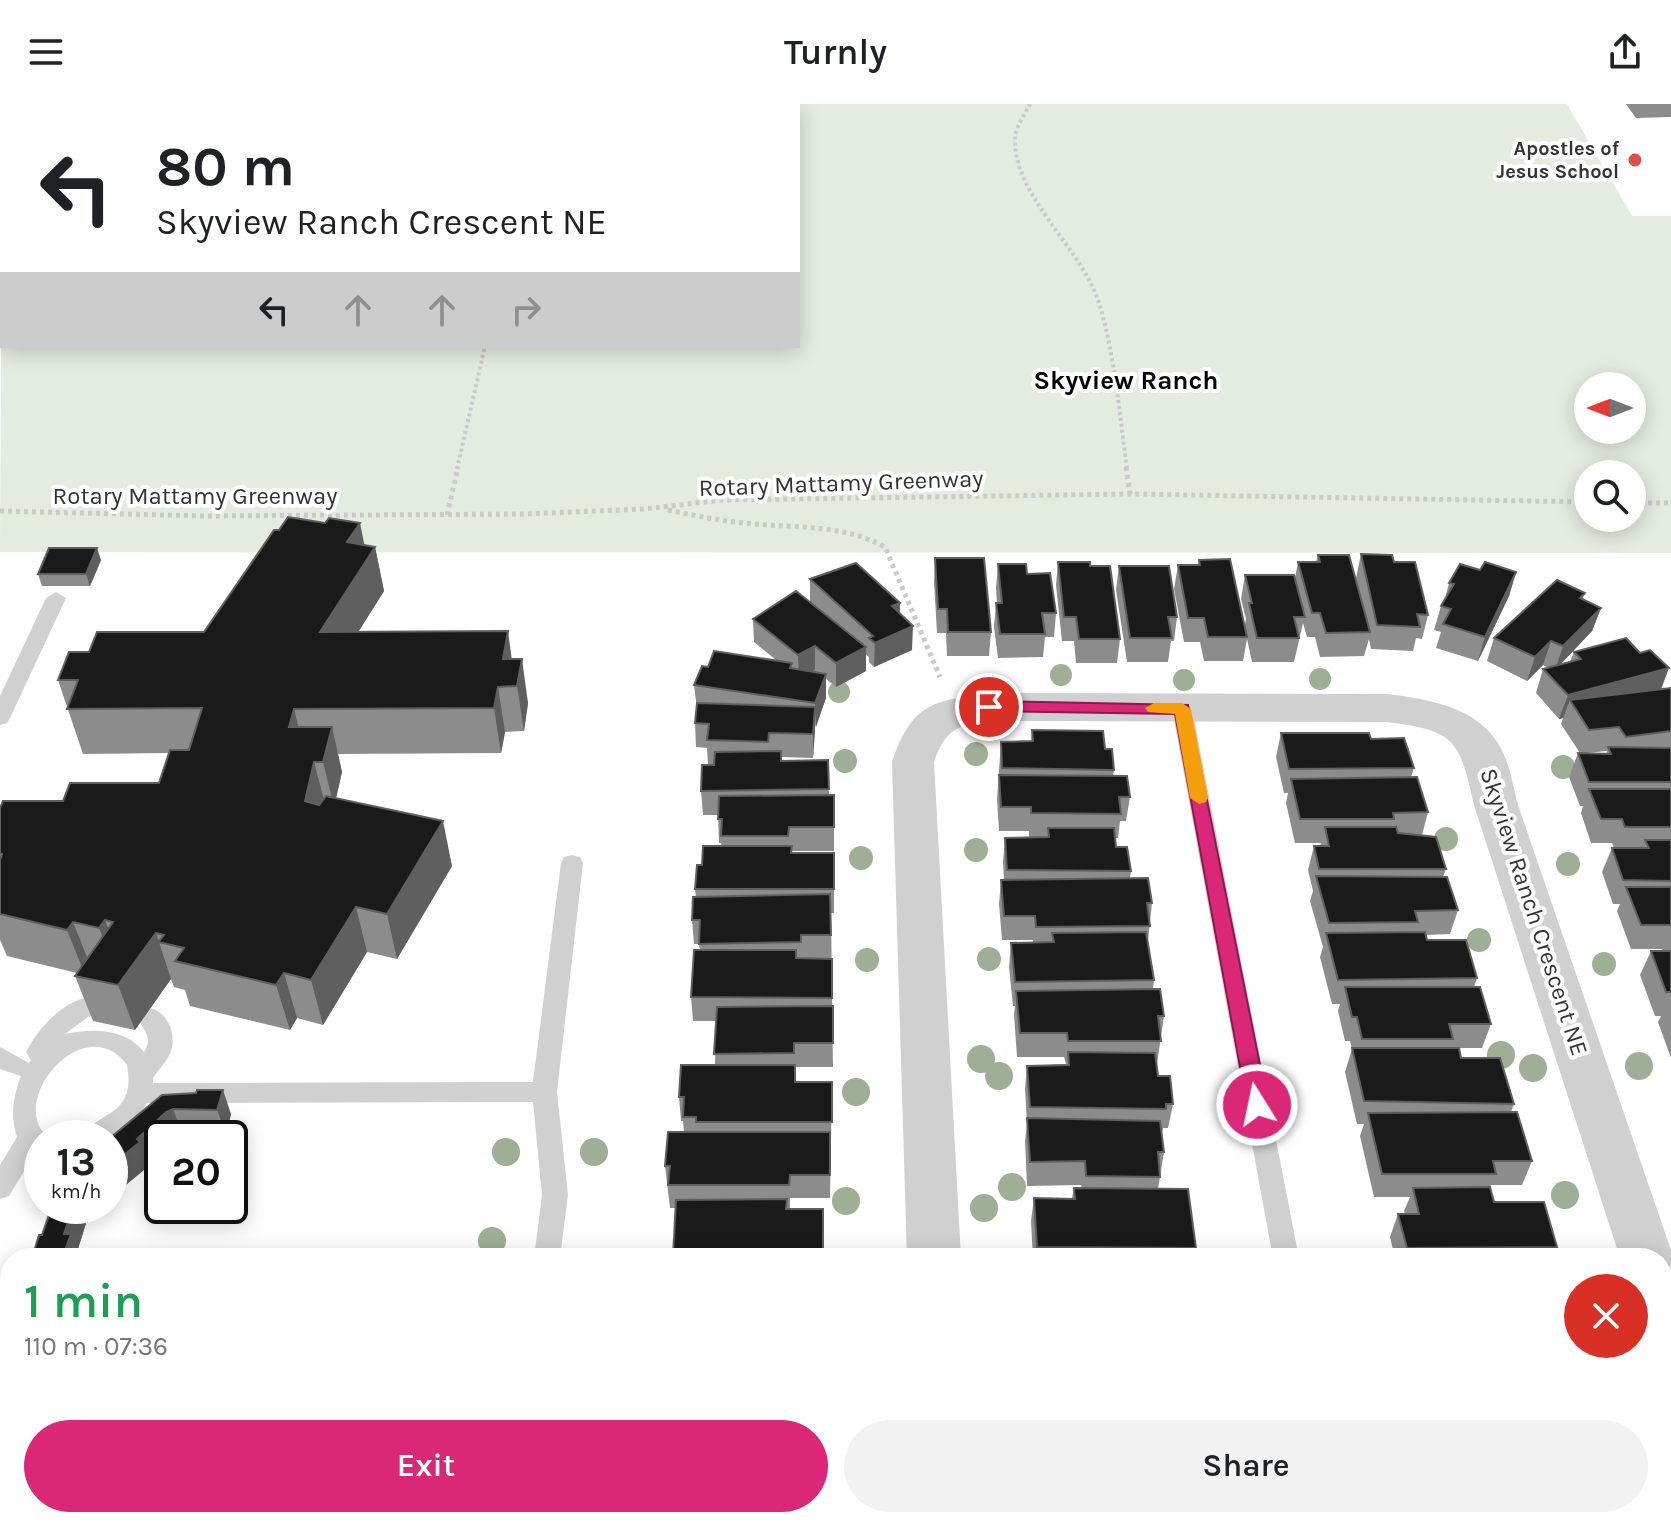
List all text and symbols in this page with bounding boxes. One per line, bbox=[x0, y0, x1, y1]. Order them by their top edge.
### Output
icon: menu bbox=[24, 30, 68, 74]
icon: share bbox=[1603, 30, 1647, 74]
text: Turnly bbox=[784, 31, 887, 73]
text: 80 m bbox=[156, 134, 295, 199]
icon: left bbox=[24, 136, 128, 240]
place label: Apostles of Jesus School bbox=[1496, 137, 1620, 183]
marker: Apostles of Jesus School bbox=[1626, 151, 1644, 169]
text: Skyview Ranch Crescent NE bbox=[156, 201, 607, 243]
icon: left bbox=[252, 288, 296, 332]
icon: ahead bbox=[336, 288, 380, 332]
icon: ahead bbox=[420, 288, 464, 332]
icon: right bbox=[504, 288, 548, 332]
district label: Skyview Ranch bbox=[1033, 365, 1219, 396]
north arrow bbox=[1574, 372, 1646, 444]
map controls bbox=[1574, 372, 1646, 532]
button: search bbox=[1574, 460, 1646, 532]
street label: Rotary Mattamy Greenway bbox=[698, 464, 984, 502]
street label: Rotary Mattamy Greenway bbox=[53, 482, 337, 510]
pin bbox=[955, 673, 1023, 741]
icon: arrive bbox=[967, 685, 1011, 729]
street label: Skyview Ranch Crescent NE bbox=[1474, 765, 1594, 1059]
position arrow bbox=[1215, 1063, 1299, 1147]
speed limit sign: 20 bbox=[144, 1120, 248, 1224]
text: 13 bbox=[56, 1138, 96, 1185]
text: km/h bbox=[51, 1180, 101, 1203]
text: 1 min bbox=[24, 1273, 143, 1329]
button: close bbox=[1564, 1274, 1648, 1358]
text: 110 m · 07:36 bbox=[24, 1331, 168, 1362]
button: Exit bbox=[24, 1420, 828, 1512]
button: Share bbox=[844, 1420, 1648, 1512]

